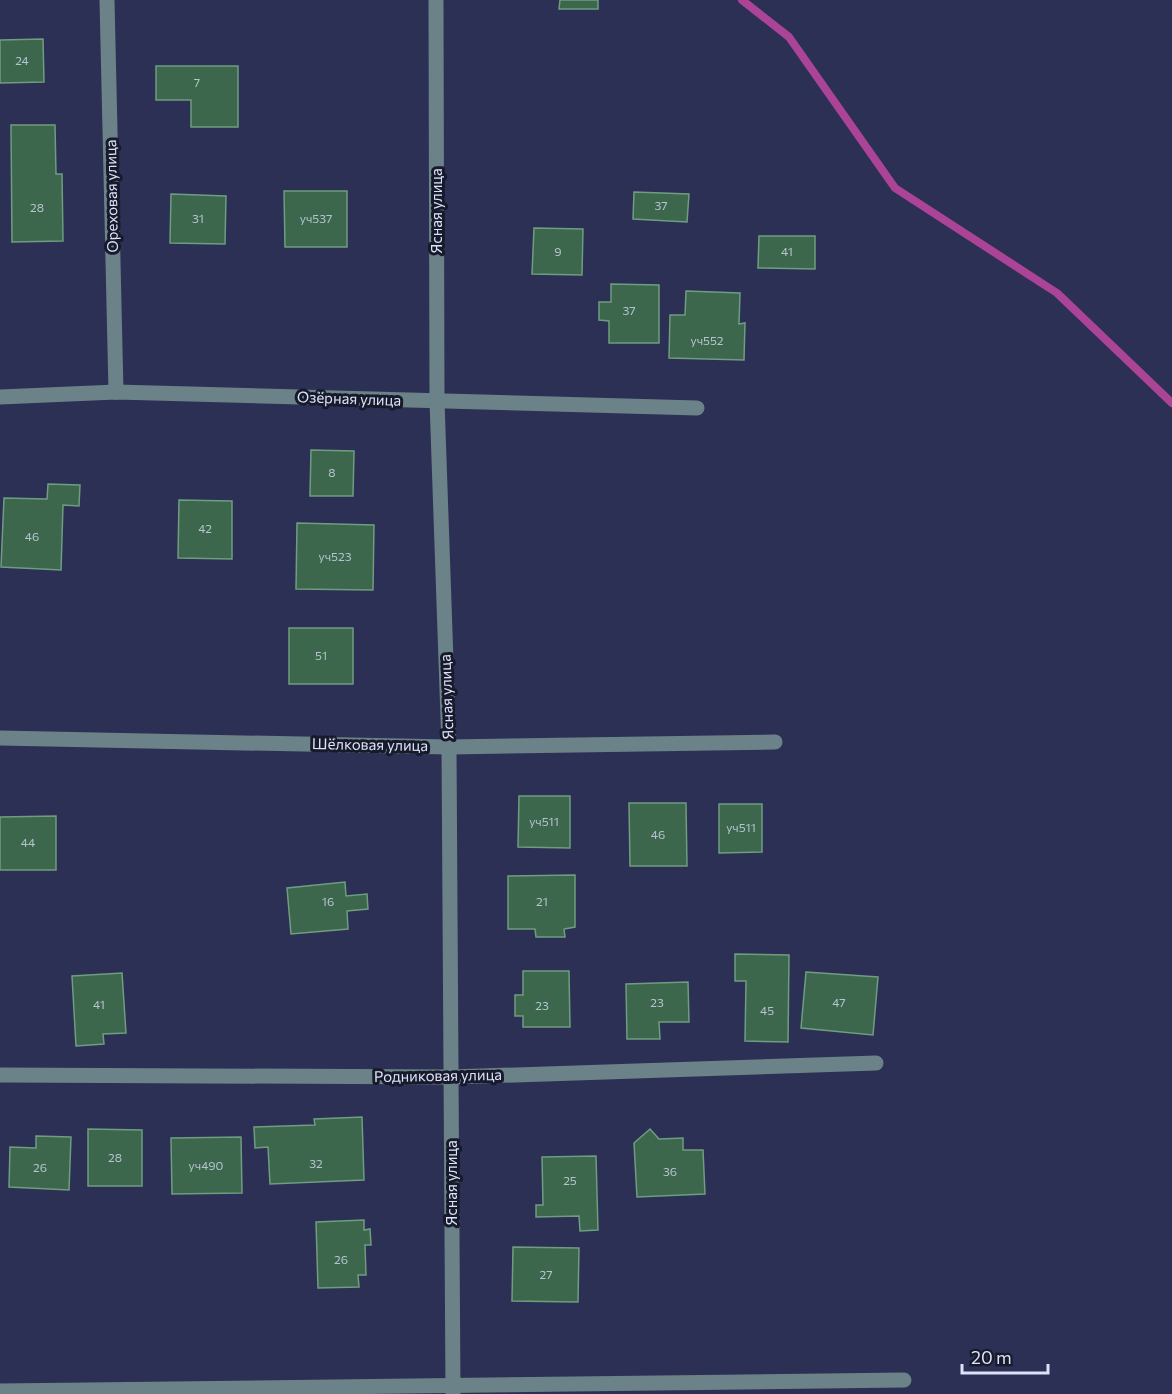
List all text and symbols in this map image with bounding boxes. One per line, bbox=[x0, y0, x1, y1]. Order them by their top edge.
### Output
house number: 24 bbox=[15, 53, 29, 67]
house number: 7 bbox=[194, 75, 200, 89]
street label: Ореховая улица bbox=[101, 139, 121, 253]
street label: Ясная улица bbox=[427, 168, 445, 254]
house number: 37 bbox=[654, 198, 668, 212]
house number: 28 bbox=[30, 200, 44, 214]
house number: 31 bbox=[192, 211, 204, 225]
house number: уч537 bbox=[300, 211, 332, 225]
house number: 9 bbox=[554, 244, 562, 258]
house number: 41 bbox=[781, 244, 793, 258]
house number: 37 bbox=[622, 303, 636, 317]
house number: уч552 bbox=[690, 333, 724, 347]
street label: Озёрная улица bbox=[297, 387, 401, 409]
house number: 8 bbox=[328, 465, 336, 479]
house number: 42 bbox=[198, 521, 212, 535]
house number: 46 bbox=[25, 529, 39, 543]
house number: уч523 bbox=[319, 549, 352, 563]
house number: 51 bbox=[315, 648, 327, 662]
street label: Ясная улица bbox=[436, 654, 456, 740]
street label: Шёлковая улица bbox=[312, 734, 428, 754]
house number: уч511 bbox=[529, 814, 559, 828]
house number: уч511 bbox=[726, 820, 756, 834]
house number: 46 bbox=[651, 827, 665, 841]
house number: 44 bbox=[21, 835, 35, 849]
house number: 16 bbox=[322, 894, 334, 908]
house number: 21 bbox=[536, 894, 548, 908]
house number: 23 bbox=[650, 995, 664, 1009]
house number: 47 bbox=[832, 995, 846, 1009]
house number: 41 bbox=[93, 997, 105, 1011]
house number: 23 bbox=[535, 998, 549, 1012]
house number: 45 bbox=[760, 1003, 774, 1017]
street label: Родниковая улица bbox=[374, 1065, 502, 1085]
street label: Ясная улица bbox=[442, 1140, 460, 1226]
house number: 28 bbox=[108, 1150, 122, 1164]
house number: 32 bbox=[309, 1156, 323, 1170]
house number: уч490 bbox=[189, 1158, 224, 1172]
house number: 26 bbox=[33, 1160, 47, 1174]
house number: 36 bbox=[663, 1164, 677, 1178]
house number: 25 bbox=[563, 1173, 577, 1187]
house number: 26 bbox=[334, 1252, 348, 1266]
house number: 27 bbox=[540, 1267, 552, 1281]
scale bar bbox=[962, 1337, 1048, 1375]
text: 20 m bbox=[971, 1346, 1012, 1368]

